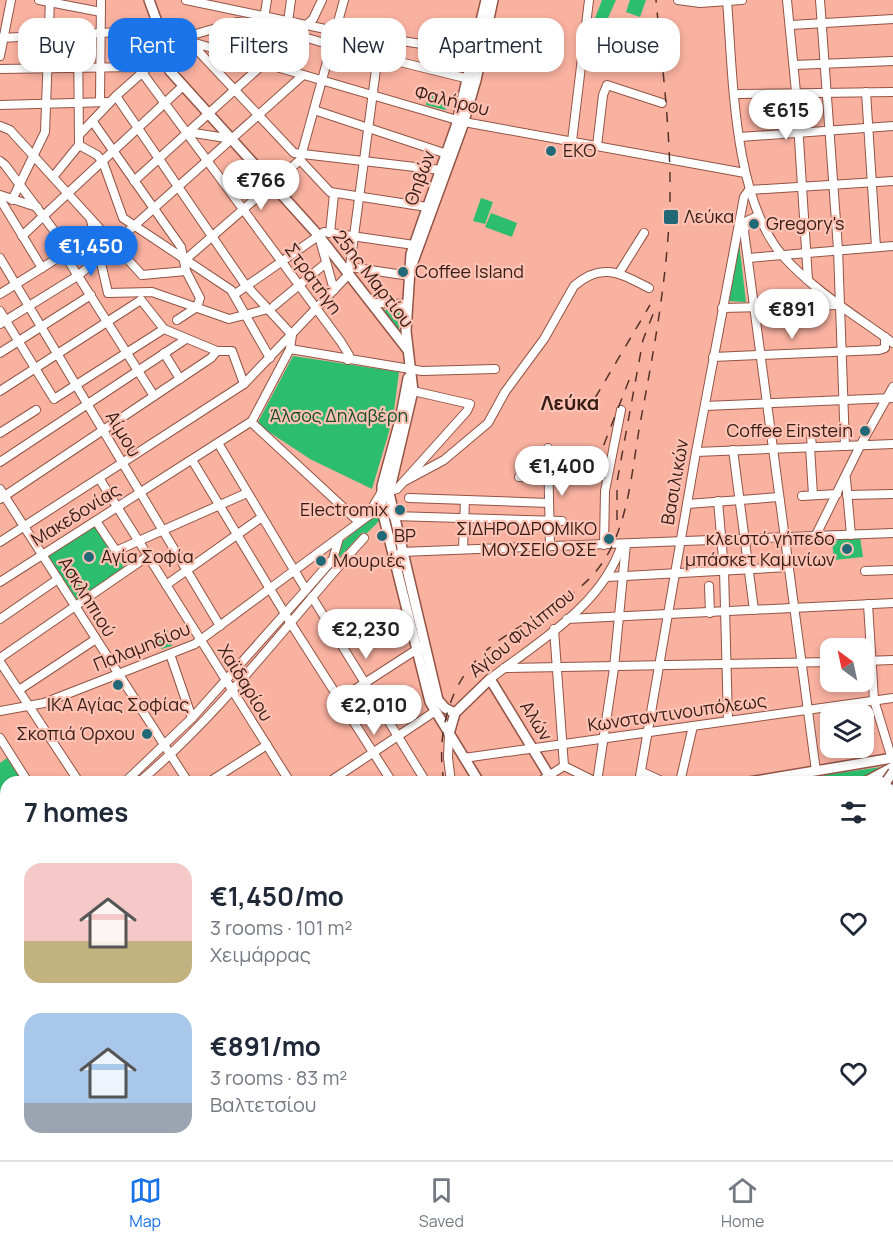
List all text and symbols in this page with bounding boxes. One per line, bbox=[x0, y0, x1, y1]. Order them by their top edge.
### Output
chip: Buy bbox=[18, 18, 96, 72]
chip: Rent bbox=[108, 18, 197, 72]
chip: Filters bbox=[209, 18, 309, 72]
chip: New bbox=[321, 18, 406, 72]
chip: Apartment bbox=[418, 18, 564, 72]
chip: House bbox=[576, 18, 680, 72]
street label: Φαλήρου bbox=[413, 79, 492, 121]
pin: €615 bbox=[750, 90, 822, 141]
text: €615 bbox=[763, 96, 809, 123]
place label: EKO bbox=[563, 138, 596, 162]
marker: EKO bbox=[544, 144, 558, 158]
street label: Θηβών bbox=[398, 147, 440, 208]
pin: €766 bbox=[225, 160, 297, 211]
text: €766 bbox=[236, 166, 286, 193]
place label: Λεύκα bbox=[684, 204, 734, 228]
marker: Λεύκα bbox=[662, 208, 680, 226]
place label: Gregory's bbox=[766, 211, 845, 235]
marker: Gregory's bbox=[747, 217, 761, 231]
street label: 25ης Μαρτίου bbox=[328, 225, 419, 332]
pin: €1,450 bbox=[42, 226, 140, 277]
text: €1,450 bbox=[59, 232, 123, 259]
street label: Στρατήγη bbox=[280, 238, 348, 319]
place label: Coffee Island bbox=[415, 259, 524, 283]
marker: Coffee Island bbox=[396, 265, 410, 279]
pin: €891 bbox=[756, 289, 828, 340]
text: €891 bbox=[768, 295, 816, 322]
district label: Λεύκα bbox=[541, 389, 599, 416]
park label: Άλσος Δηλαβέρη bbox=[270, 403, 408, 427]
street label: Αίμου bbox=[101, 406, 147, 461]
place label: Coffee Einstein bbox=[726, 418, 853, 442]
marker: Coffee Einstein bbox=[858, 424, 872, 438]
street label: Βασιλικών bbox=[655, 437, 693, 527]
pin: €1,400 bbox=[513, 446, 611, 497]
text: €1,400 bbox=[529, 452, 595, 479]
street label: Μακεδονίας bbox=[26, 477, 125, 551]
place label: Electromix bbox=[300, 497, 389, 521]
marker: Electromix bbox=[393, 503, 407, 517]
place label: ΣΙΔΗΡΟΔΡΟΜΙΚΟ ΜΟΥΣΕΙΟ ΟΣΕ bbox=[456, 516, 597, 561]
place label: BP bbox=[394, 523, 416, 547]
place label: κλειστό γήπεδο μπάσκετ Καμινίων bbox=[685, 526, 835, 571]
marker: BP bbox=[375, 529, 389, 543]
marker: ΣΙΔΗΡΟΔΡΟΜΙΚΟ ΜΟΥΣΕΙΟ ΟΣΕ bbox=[602, 532, 616, 546]
marker: κλειστό γήπεδο μπάσκετ Καμινίων bbox=[840, 542, 854, 556]
place label: Αγία Σοφία bbox=[101, 544, 194, 568]
place label: Μουριές bbox=[333, 548, 405, 572]
marker: Αγία Σοφία bbox=[82, 550, 96, 564]
street label: Ασκληπιού bbox=[54, 552, 122, 641]
marker: Μουριές bbox=[314, 554, 328, 568]
street label: Αγίου Φιλίππου bbox=[464, 582, 579, 682]
pin: €2,230 bbox=[317, 609, 415, 660]
text: €2,230 bbox=[332, 615, 400, 642]
street label: Παλαμηδίου bbox=[90, 616, 194, 676]
north arrow bbox=[820, 638, 874, 692]
map controls bbox=[820, 638, 874, 758]
street label: Χαϊδαρίου bbox=[213, 639, 279, 725]
marker: ΙΚΑ Αγίας Σοφίας bbox=[111, 678, 125, 692]
pin: €2,010 bbox=[325, 685, 423, 736]
street label: Κωνσταντινουπόλεως bbox=[586, 688, 768, 736]
text: €2,010 bbox=[341, 691, 407, 718]
place label: ΙΚΑ Αγίας Σοφίας bbox=[47, 692, 189, 716]
street label: Αλών bbox=[515, 696, 558, 745]
button: layers bbox=[820, 704, 874, 758]
place label: Σκοπιά Όρχου bbox=[16, 721, 135, 745]
marker: Σκοπιά Όρχου bbox=[140, 727, 154, 741]
text: 7 homes bbox=[24, 794, 128, 830]
icon: filters bbox=[837, 796, 870, 829]
text: €1,450/mo bbox=[210, 878, 344, 914]
icon: home bbox=[72, 887, 144, 959]
icon: heart bbox=[837, 907, 870, 940]
text: 3 rooms · 101 m² bbox=[210, 914, 352, 941]
text: Χειμάρρας bbox=[210, 941, 311, 968]
text: €891/mo bbox=[210, 1028, 321, 1064]
icon: home bbox=[72, 1037, 144, 1109]
icon: heart bbox=[837, 1057, 870, 1090]
text: 3 rooms · 83 m² bbox=[210, 1064, 347, 1091]
text: Βαλτετσίου bbox=[210, 1091, 316, 1118]
tab: Map bbox=[129, 1174, 162, 1232]
tab: Saved bbox=[419, 1174, 464, 1232]
tab: Home bbox=[721, 1174, 764, 1232]

